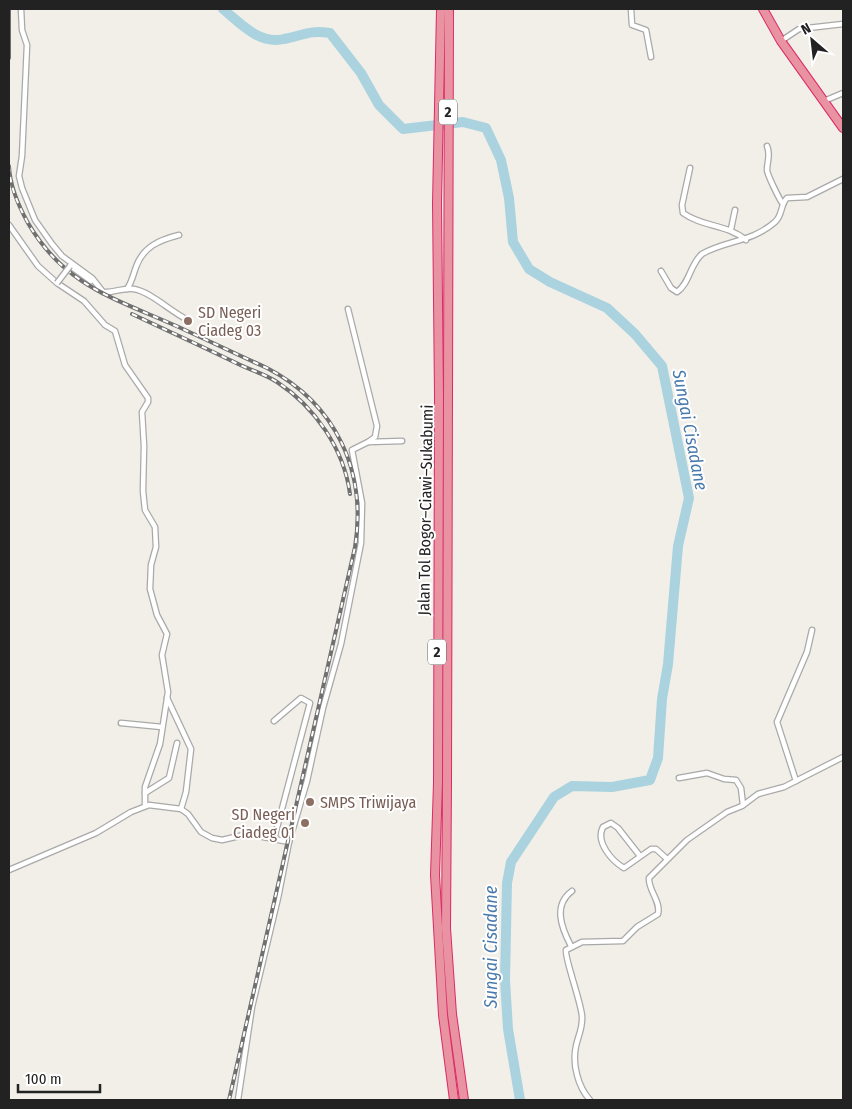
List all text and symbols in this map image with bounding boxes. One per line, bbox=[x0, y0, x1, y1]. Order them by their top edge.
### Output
north arrow bbox=[787, 15, 837, 65]
text: N bbox=[798, 19, 814, 38]
road number: 2 bbox=[439, 100, 457, 124]
place label: SD Negeri Ciadeg 03 bbox=[198, 303, 261, 340]
marker: SD Negeri Ciadeg 03 bbox=[182, 315, 194, 327]
water label: Sungai Cisadane bbox=[667, 367, 713, 493]
street label: Jalan Tol Bogor–Ciawi–Sukabumi bbox=[414, 405, 437, 615]
road number: 2 bbox=[428, 640, 446, 664]
place label: SMPS Triwijaya bbox=[320, 793, 417, 812]
marker: SMPS Triwijaya bbox=[304, 796, 316, 808]
place label: SD Negeri Ciadeg 01 bbox=[232, 805, 295, 842]
marker: SD Negeri Ciadeg 01 bbox=[299, 817, 311, 829]
water label: Sungai Cisadane bbox=[480, 885, 502, 1009]
scale bar bbox=[18, 1062, 100, 1094]
text: 100 m bbox=[25, 1070, 62, 1088]

